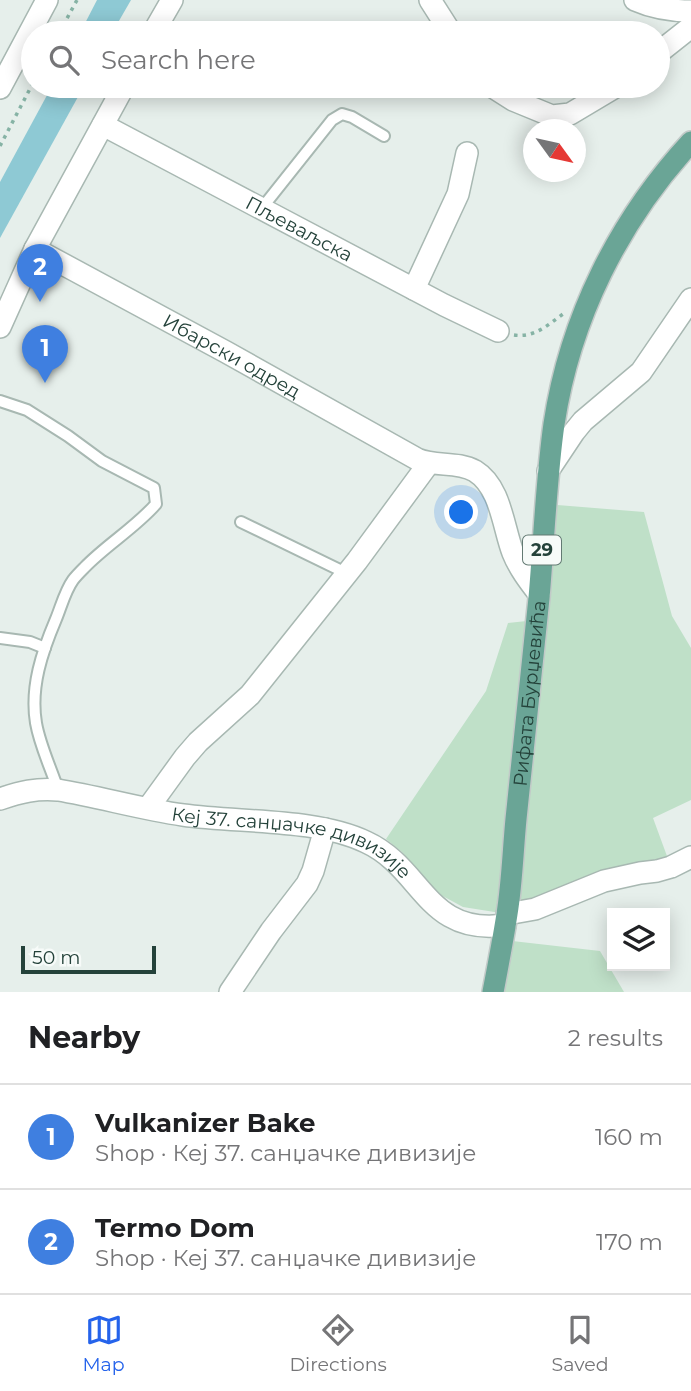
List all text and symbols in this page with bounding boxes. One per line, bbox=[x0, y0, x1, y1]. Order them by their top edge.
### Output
search box bbox=[21, 21, 670, 98]
icon: search bbox=[45, 41, 83, 79]
text: Search here bbox=[101, 44, 256, 76]
north arrow bbox=[523, 119, 586, 182]
street label: Пљеваљска bbox=[242, 191, 357, 267]
pin: 2 bbox=[17, 244, 63, 302]
street label: Ибарски одред bbox=[159, 309, 304, 403]
pin: 1 bbox=[22, 325, 68, 383]
your location bbox=[444, 495, 478, 529]
road number: 29 bbox=[523, 536, 561, 564]
street label: Рифата Бурџевића bbox=[509, 599, 551, 787]
street label: Кеј 37. санџачке дивизије bbox=[170, 802, 416, 884]
map controls bbox=[607, 908, 670, 971]
button: layers bbox=[607, 908, 670, 971]
scale bar bbox=[21, 943, 156, 975]
text: 50 m bbox=[32, 946, 80, 969]
text: Nearby bbox=[28, 1019, 140, 1056]
text: 2 results bbox=[568, 1024, 663, 1052]
text: Vulkanizer Bake bbox=[95, 1107, 316, 1139]
text: 1 bbox=[46, 1123, 56, 1151]
text: 160 m bbox=[595, 1123, 663, 1151]
text: Shop · Кеј 37. санџачке дивизије bbox=[95, 1139, 477, 1167]
text: Termo Dom bbox=[95, 1212, 255, 1244]
text: 2 bbox=[44, 1228, 58, 1256]
text: 170 m bbox=[596, 1228, 663, 1256]
text: Shop · Кеј 37. санџачке дивизије bbox=[95, 1244, 477, 1272]
tab: Map bbox=[82, 1311, 125, 1376]
tab: Directions bbox=[289, 1311, 387, 1376]
tab: Saved bbox=[552, 1311, 609, 1376]

